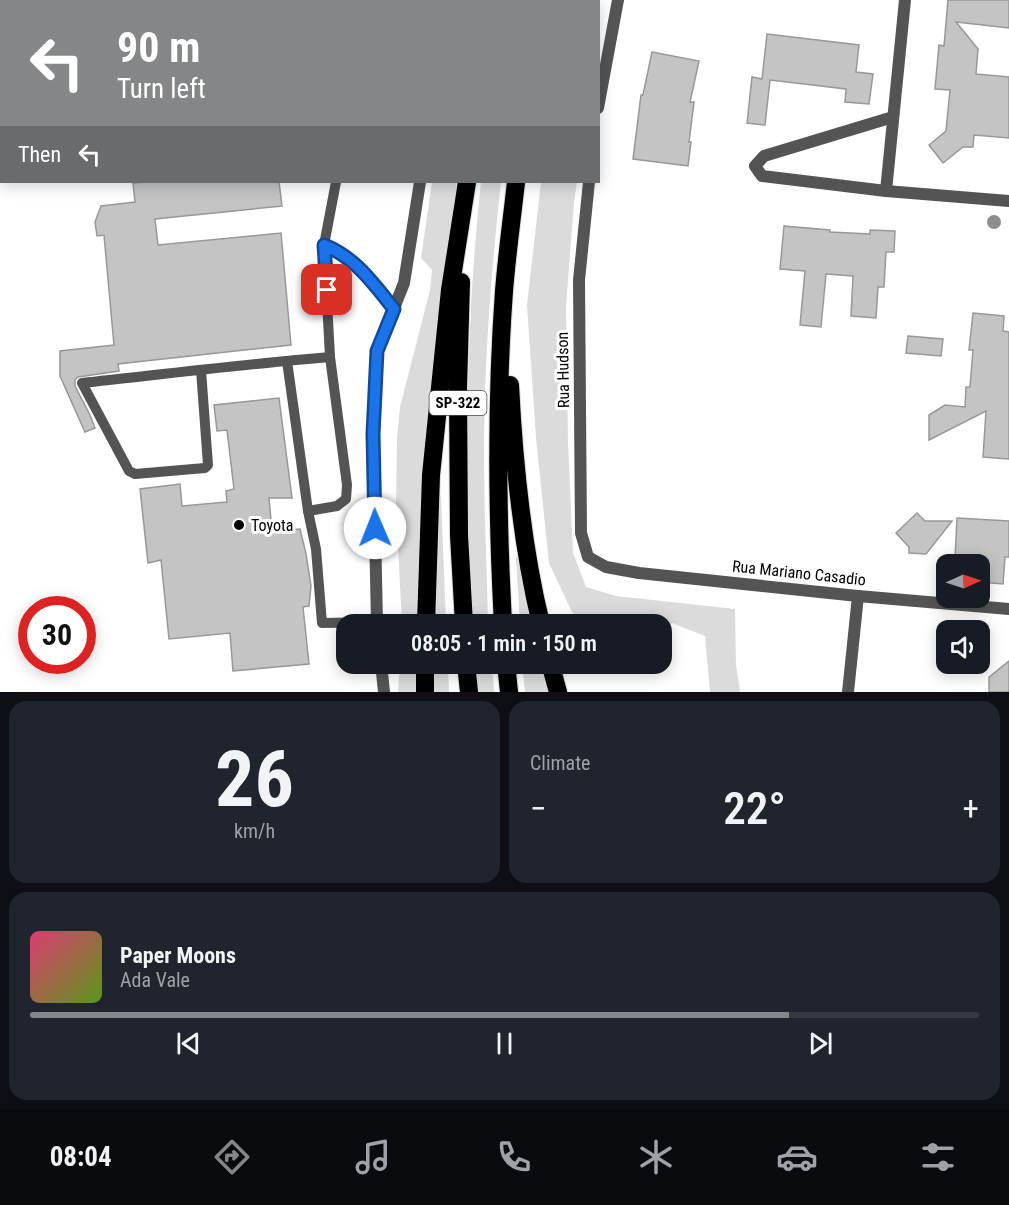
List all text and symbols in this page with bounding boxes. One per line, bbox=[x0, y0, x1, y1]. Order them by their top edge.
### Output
text: 90 m bbox=[117, 23, 200, 72]
icon: left bbox=[18, 24, 96, 102]
text: Turn left bbox=[117, 73, 206, 105]
icon: left bbox=[73, 138, 106, 171]
text: Then bbox=[18, 142, 61, 167]
pin bbox=[301, 264, 352, 315]
icon: arrive bbox=[310, 273, 343, 306]
street label: Rua Hudson bbox=[553, 332, 573, 408]
road number: SP-322 bbox=[430, 391, 486, 415]
position arrow bbox=[343, 496, 407, 560]
place label: Toyota bbox=[251, 516, 293, 535]
marker: Toyota bbox=[232, 518, 246, 532]
north arrow bbox=[936, 554, 990, 608]
map controls bbox=[936, 554, 990, 674]
street label: Rua Mariano Casadio bbox=[731, 557, 867, 589]
speed limit sign: 30 bbox=[18, 596, 96, 674]
button: sound bbox=[936, 620, 990, 674]
text: 08:05 · 1 min · 150 m bbox=[411, 631, 597, 656]
text: 26 bbox=[215, 734, 294, 825]
text: Climate bbox=[530, 751, 590, 775]
text: 22° bbox=[723, 782, 786, 835]
text: − bbox=[530, 789, 547, 828]
text: + bbox=[963, 789, 979, 828]
text: km/h bbox=[234, 819, 275, 843]
text: Paper Moons bbox=[120, 943, 236, 968]
text: Ada Vale bbox=[120, 968, 190, 992]
icon: previous bbox=[172, 1027, 205, 1060]
icon: pause bbox=[488, 1027, 521, 1060]
icon: next bbox=[804, 1027, 837, 1060]
icon: directions bbox=[211, 1136, 253, 1178]
icon: music bbox=[352, 1136, 394, 1178]
icon: phone bbox=[493, 1136, 535, 1178]
icon: climate bbox=[635, 1136, 677, 1178]
icon: car bbox=[776, 1136, 818, 1178]
icon: filters bbox=[917, 1136, 959, 1178]
text: 08:04 bbox=[50, 1141, 112, 1173]

